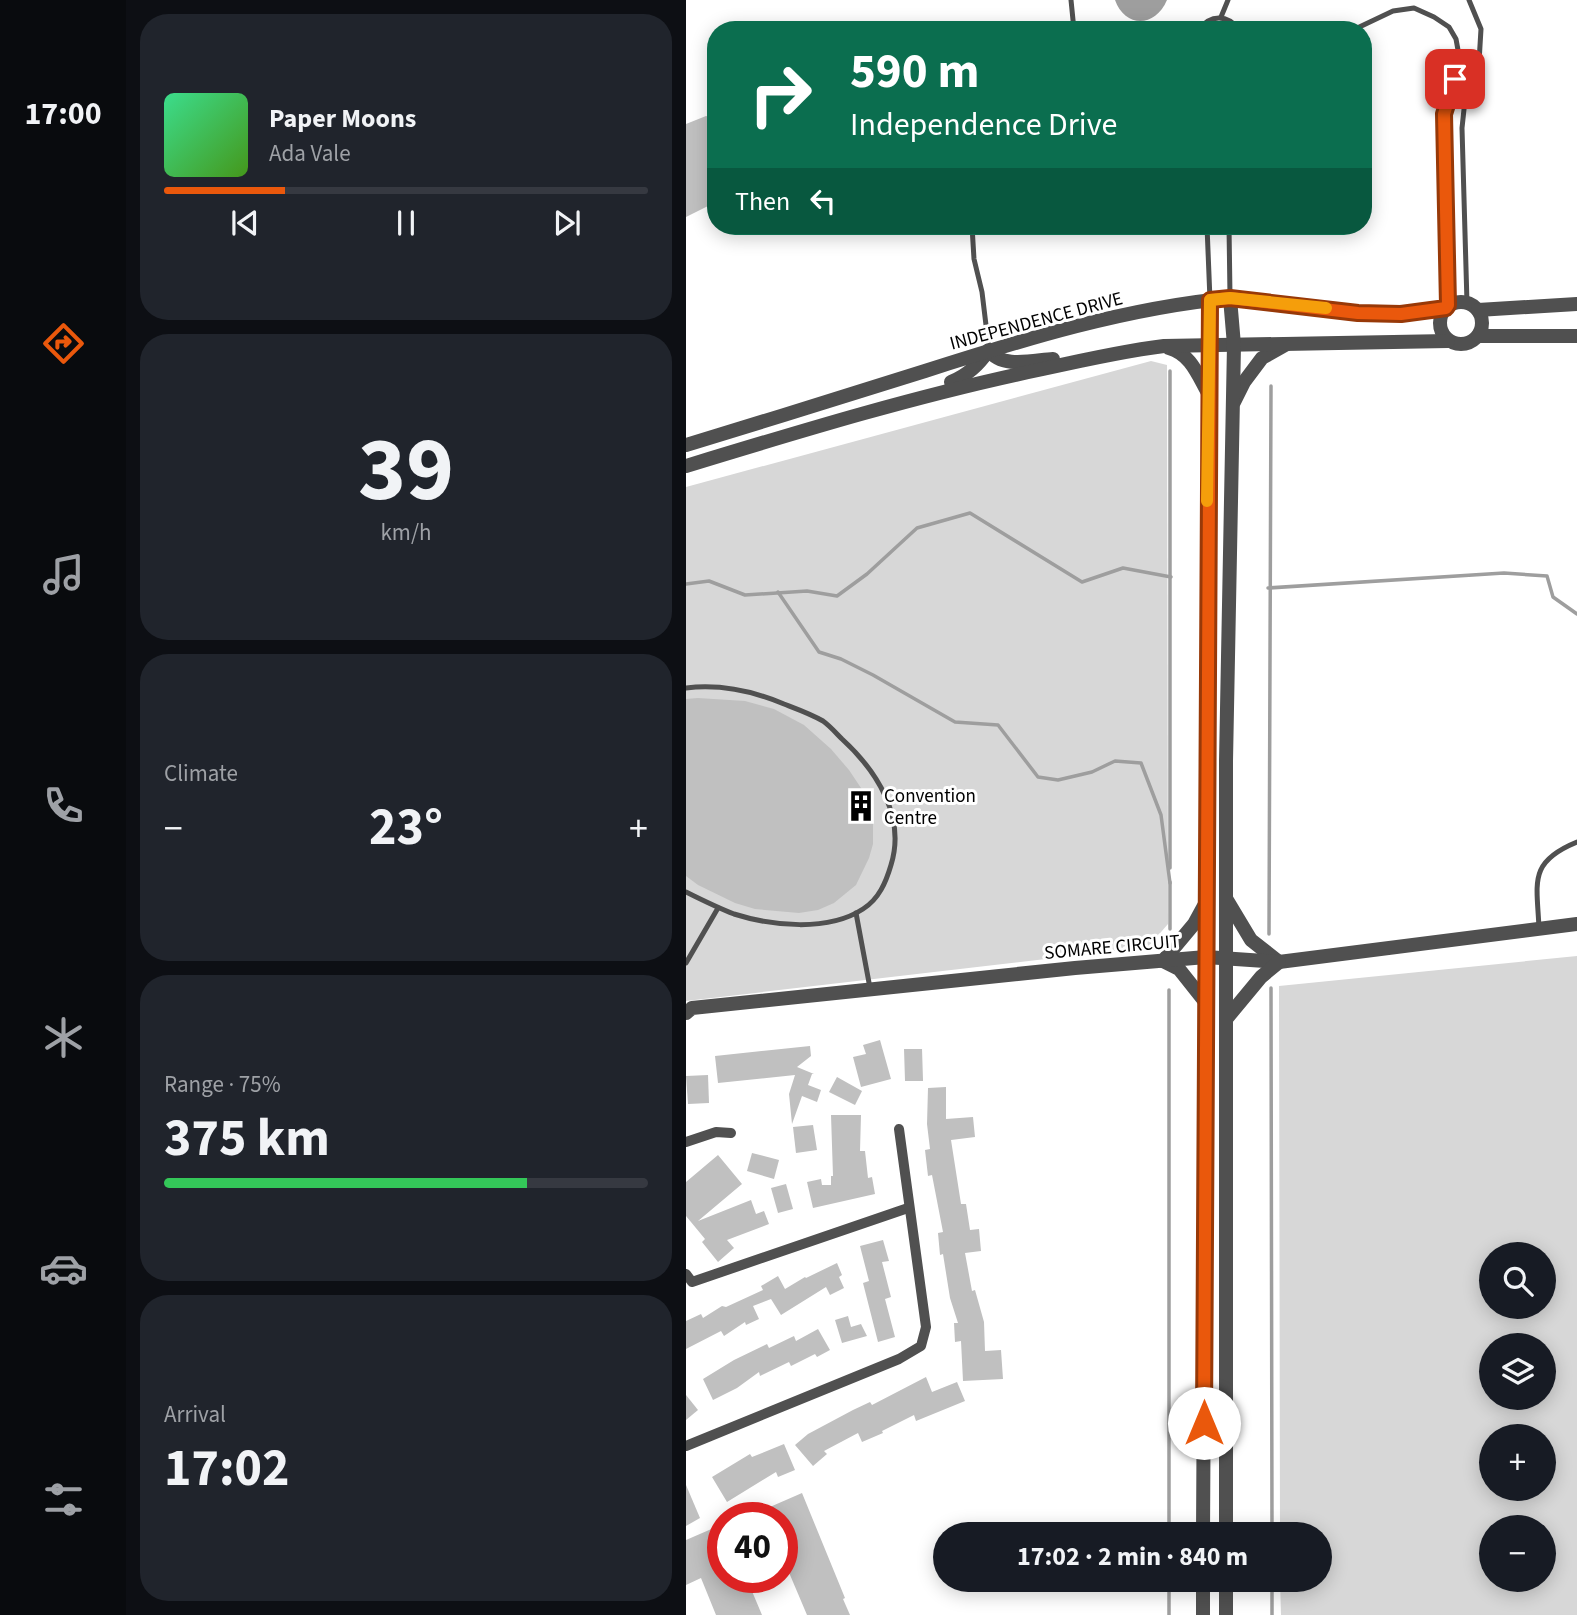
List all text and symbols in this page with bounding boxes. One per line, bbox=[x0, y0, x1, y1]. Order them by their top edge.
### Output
text: 590 m bbox=[850, 37, 979, 107]
icon: right bbox=[735, 49, 826, 140]
pin bbox=[1425, 49, 1485, 109]
icon: arrive bbox=[1436, 60, 1474, 98]
text: 17:00 bbox=[24, 91, 102, 137]
text: Paper Moons bbox=[269, 100, 416, 137]
text: Independence Drive bbox=[850, 102, 1117, 148]
text: Ada Vale bbox=[269, 137, 351, 170]
icon: left bbox=[804, 182, 842, 220]
text: Then bbox=[735, 183, 790, 220]
icon: previous bbox=[226, 204, 264, 242]
icon: pause bbox=[387, 204, 425, 242]
icon: next bbox=[548, 204, 586, 242]
street label: INDEPENDENCE DRIVE bbox=[947, 285, 1126, 358]
icon: directions bbox=[39, 319, 88, 368]
text: 39 bbox=[358, 406, 454, 535]
text: km/h bbox=[380, 516, 432, 549]
icon: music bbox=[39, 550, 88, 599]
text: Climate bbox=[164, 757, 238, 790]
icon: phone bbox=[39, 781, 88, 830]
place label: Convention Centre bbox=[884, 783, 976, 832]
building icon: Convention Centre bbox=[844, 789, 878, 823]
text: 23° bbox=[369, 791, 443, 865]
text: − bbox=[164, 802, 183, 856]
text: + bbox=[629, 802, 648, 856]
street label: SOMARE CIRCUIT bbox=[1043, 928, 1181, 967]
icon: climate bbox=[39, 1013, 88, 1062]
text: Range · 75% bbox=[164, 1068, 281, 1101]
text: 375 km bbox=[164, 1102, 330, 1176]
map controls bbox=[1479, 1242, 1556, 1592]
button: search bbox=[1479, 1242, 1556, 1319]
icon: car bbox=[39, 1244, 88, 1293]
button: layers bbox=[1479, 1333, 1556, 1410]
position arrow bbox=[1167, 1386, 1241, 1460]
text: Arrival bbox=[164, 1398, 226, 1431]
button: + bbox=[1479, 1424, 1556, 1501]
text: 17:02 bbox=[164, 1432, 289, 1506]
icon: filters bbox=[39, 1475, 88, 1524]
speed limit sign: 40 bbox=[707, 1502, 798, 1593]
button: − bbox=[1479, 1515, 1556, 1592]
text: 17:02 · 2 min · 840 m bbox=[1017, 1538, 1248, 1575]

